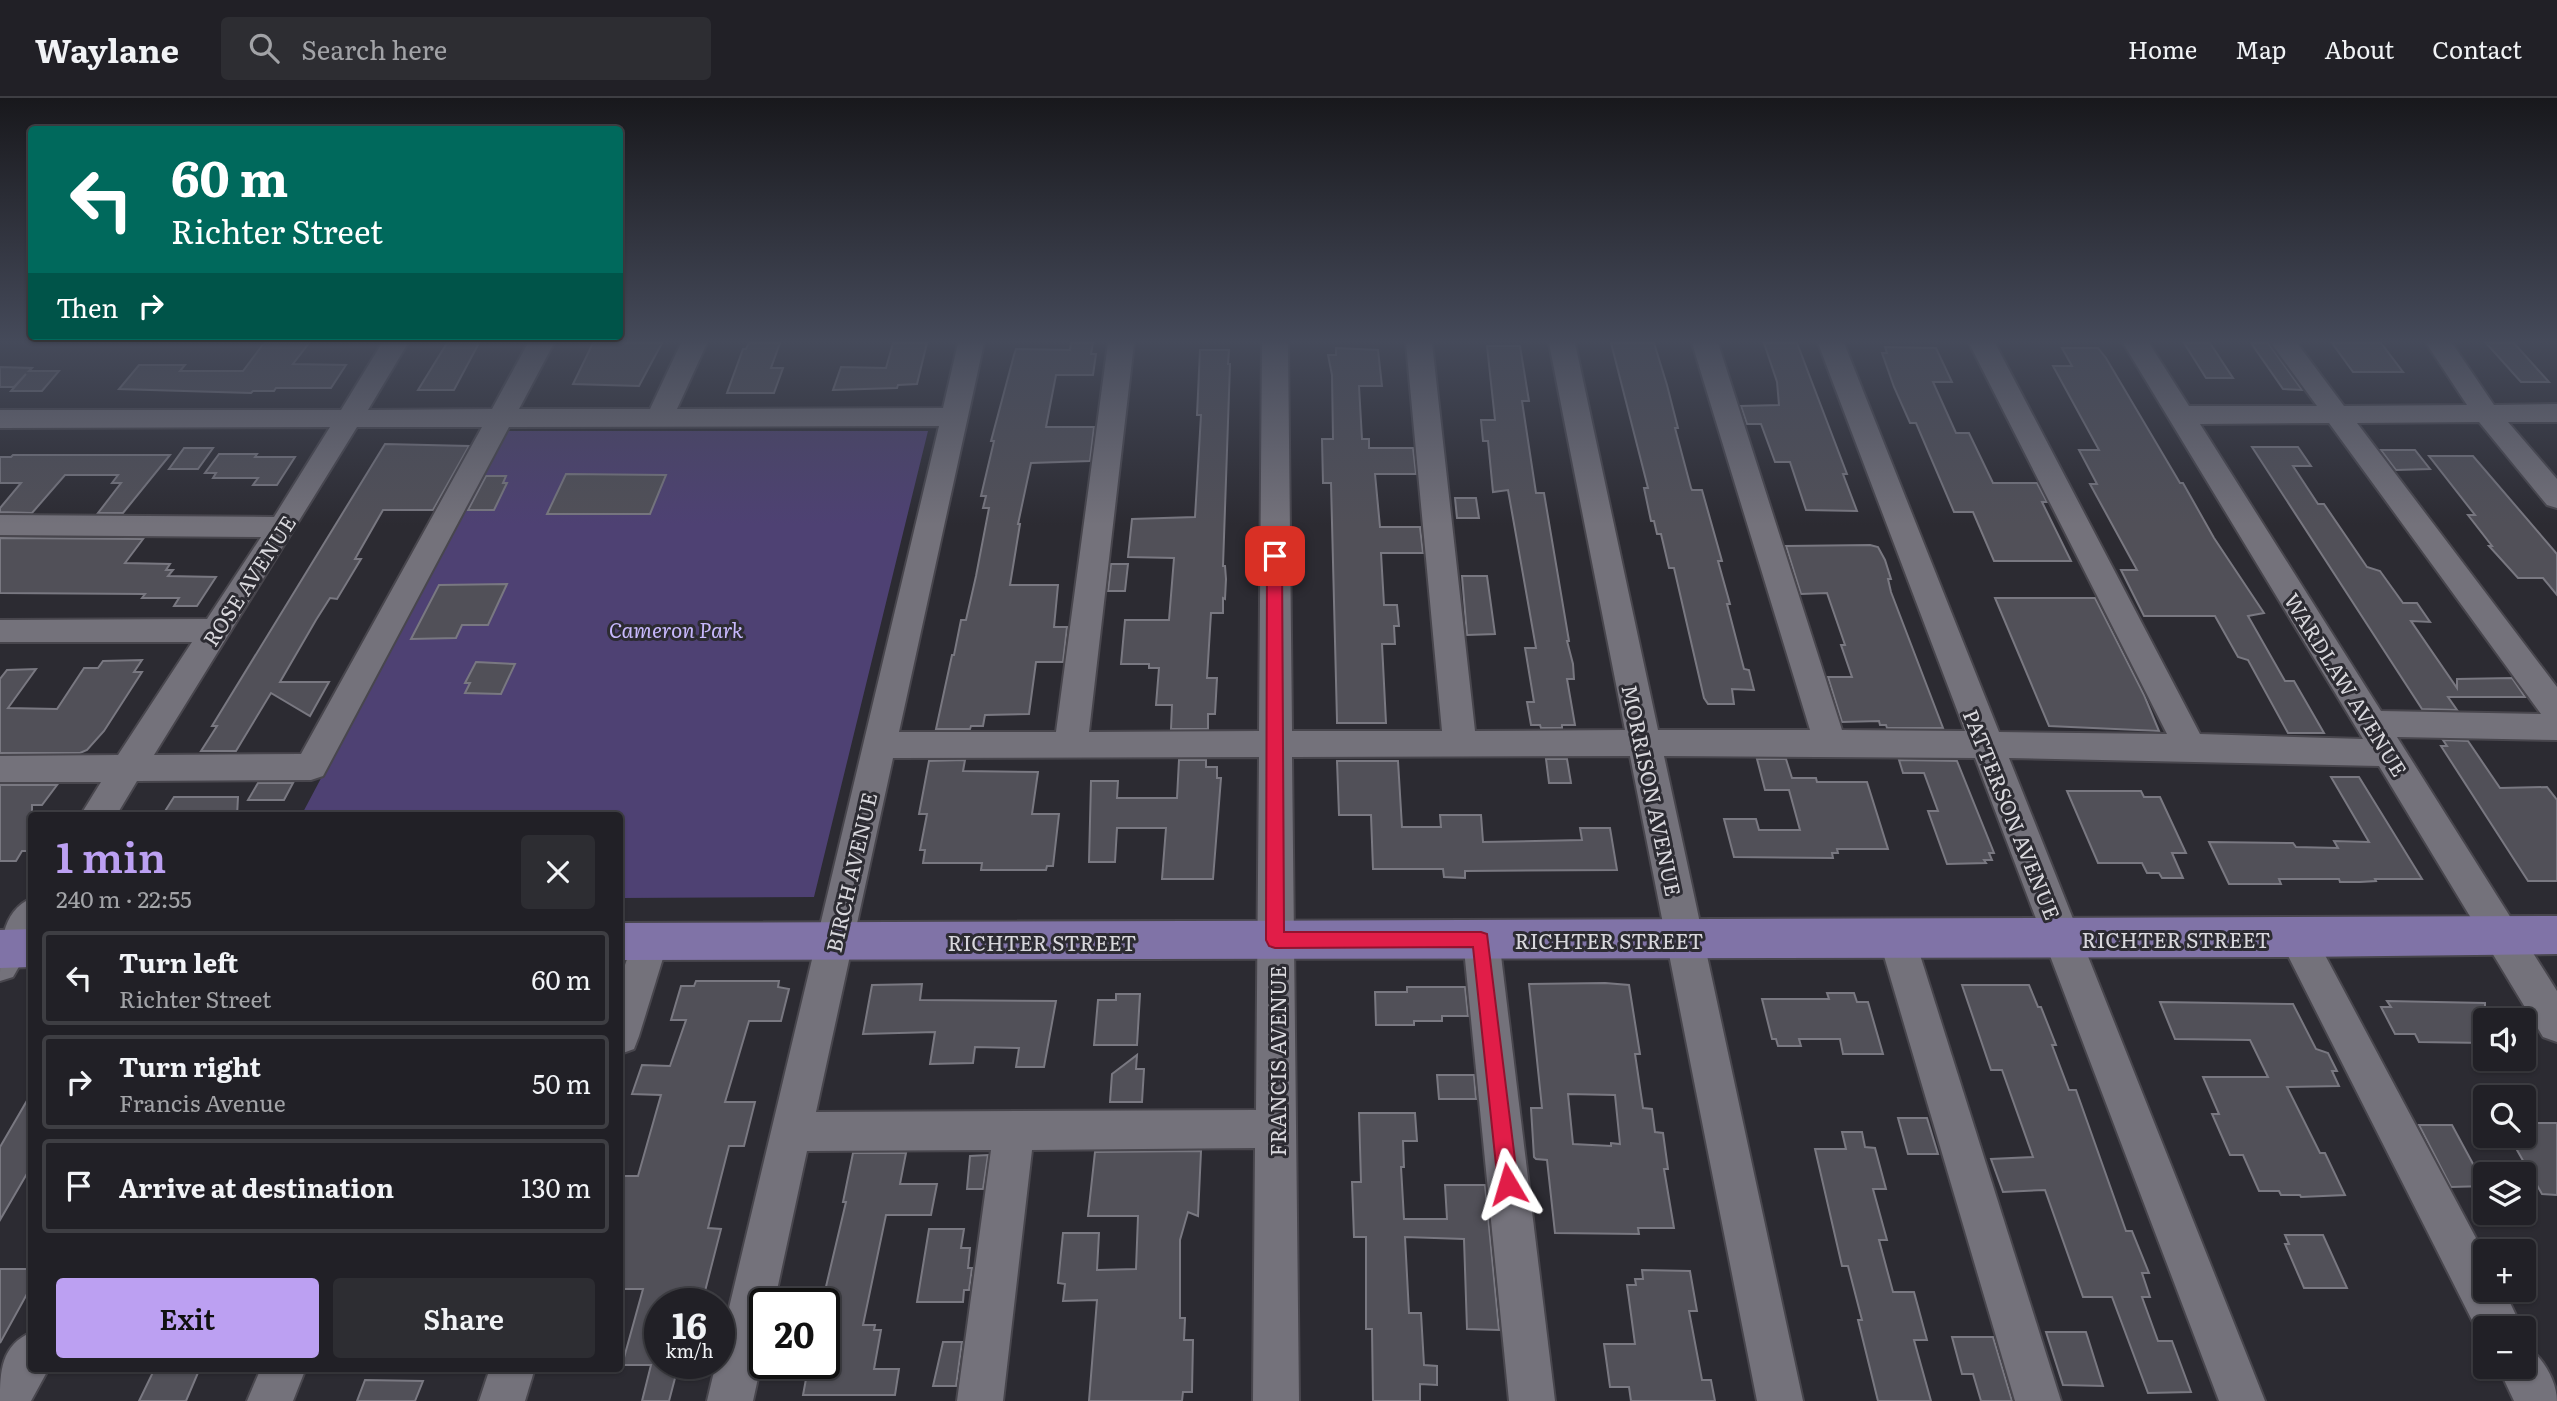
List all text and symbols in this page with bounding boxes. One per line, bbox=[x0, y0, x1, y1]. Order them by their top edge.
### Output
search box bbox=[221, 17, 711, 80]
text: Waylane bbox=[35, 24, 179, 73]
icon: search bbox=[245, 29, 283, 67]
text: Search here bbox=[301, 29, 447, 68]
text: Home bbox=[2128, 31, 2197, 66]
text: Map bbox=[2235, 31, 2286, 66]
text: About bbox=[2324, 31, 2394, 66]
text: Contact bbox=[2432, 31, 2522, 66]
text: 60 m bbox=[171, 139, 288, 212]
icon: left bbox=[56, 154, 147, 245]
text: Richter Street bbox=[171, 206, 383, 254]
text: Then bbox=[56, 287, 118, 326]
icon: right bbox=[132, 287, 170, 325]
street label: ROSE AVENUE bbox=[194, 508, 302, 652]
pin bbox=[1245, 526, 1305, 586]
icon: arrive bbox=[1256, 537, 1294, 575]
street label: WARDLAW AVENUE bbox=[2278, 586, 2416, 782]
park label: Cameron Park bbox=[609, 613, 744, 644]
street label: MORRISON AVENUE bbox=[1615, 681, 1691, 899]
street label: PATTERSON AVENUE bbox=[1957, 704, 2069, 924]
street label: BIRCH AVENUE bbox=[817, 789, 883, 955]
text: 1 min bbox=[56, 824, 166, 886]
button: close bbox=[521, 835, 595, 909]
text: 240 m · 22:55 bbox=[56, 881, 192, 915]
street label: RICHTER STREET bbox=[2082, 923, 2270, 954]
street label: RICHTER STREET bbox=[1515, 924, 1703, 955]
street label: RICHTER STREET bbox=[948, 926, 1136, 957]
text: Turn left bbox=[119, 942, 238, 981]
icon: left bbox=[60, 959, 98, 997]
text: 60 m bbox=[532, 959, 591, 998]
street label: FRANCIS AVENUE bbox=[1261, 966, 1292, 1156]
text: Richter Street bbox=[119, 981, 271, 1015]
map controls bbox=[2473, 1008, 2536, 1379]
button: sound bbox=[2473, 1008, 2536, 1071]
text: Turn right bbox=[119, 1046, 261, 1085]
icon: right bbox=[60, 1063, 98, 1101]
text: 50 m bbox=[532, 1063, 591, 1102]
text: Francis Avenue bbox=[119, 1085, 286, 1119]
button: search bbox=[2473, 1085, 2536, 1148]
position arrow bbox=[1471, 1147, 1545, 1221]
button: layers bbox=[2473, 1162, 2536, 1225]
icon: arrive bbox=[60, 1167, 98, 1205]
text: Arrive at destination bbox=[119, 1167, 394, 1206]
text: 130 m bbox=[521, 1167, 591, 1206]
button: + bbox=[2473, 1239, 2536, 1302]
button: Exit bbox=[56, 1278, 319, 1358]
button: Share bbox=[333, 1278, 595, 1358]
speed limit sign: 20 bbox=[749, 1288, 840, 1379]
text: 16 bbox=[672, 1298, 707, 1350]
button: − bbox=[2473, 1316, 2536, 1379]
text: km/h bbox=[666, 1337, 713, 1364]

